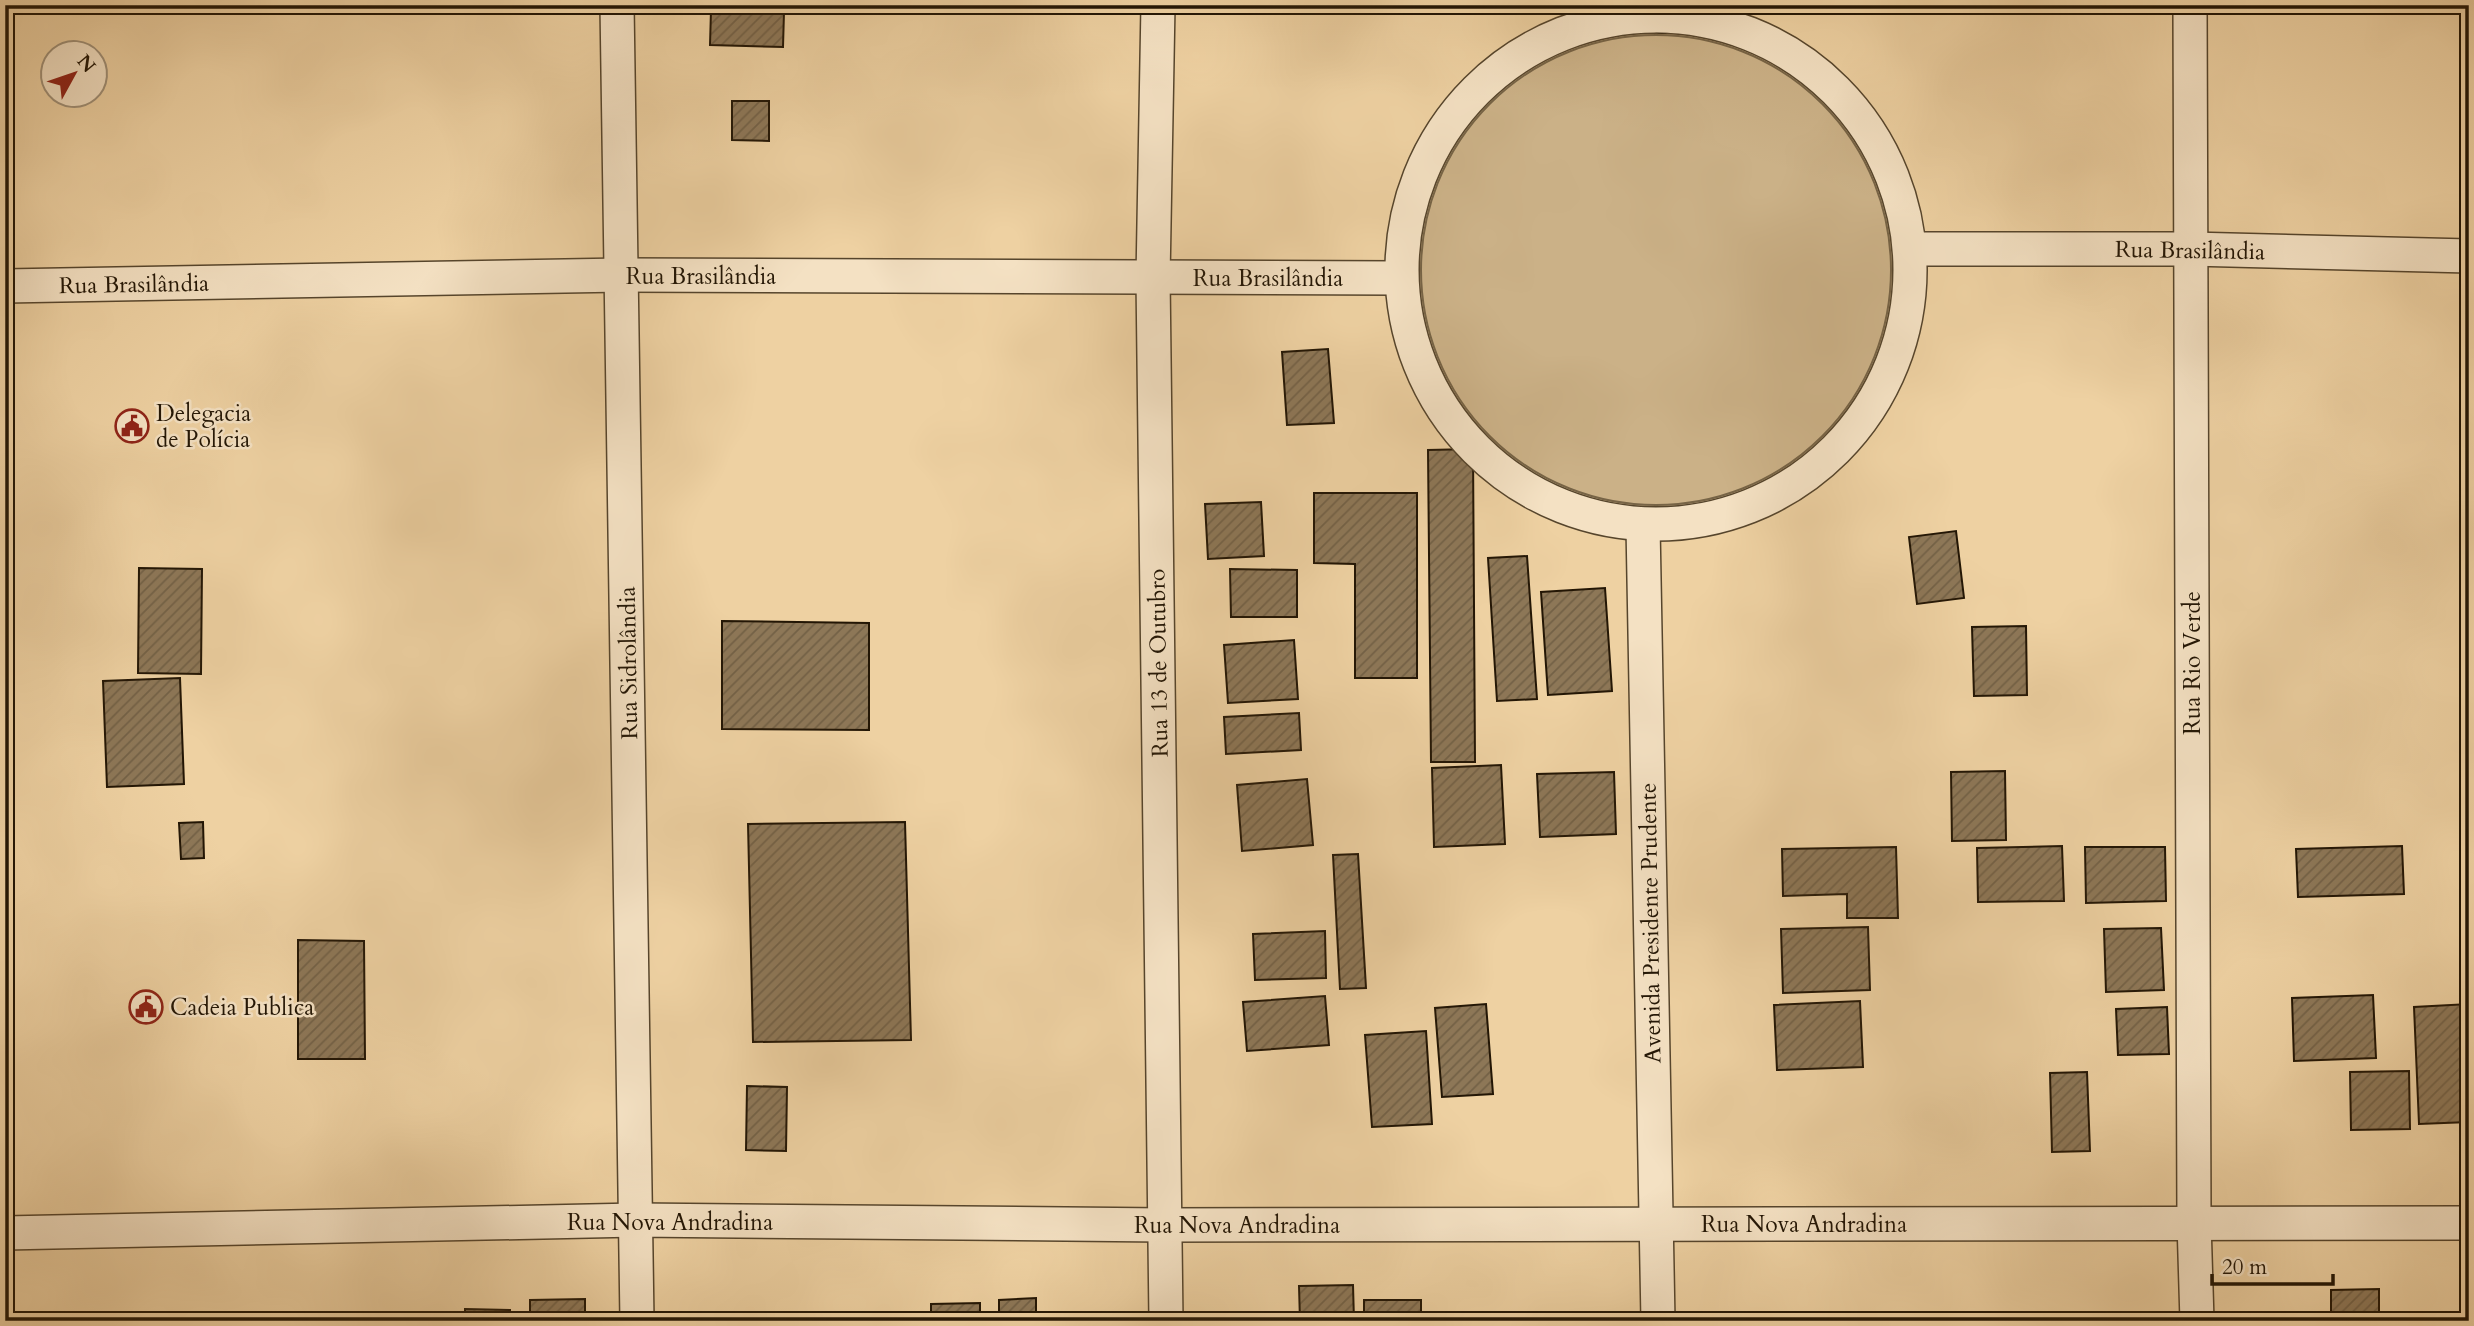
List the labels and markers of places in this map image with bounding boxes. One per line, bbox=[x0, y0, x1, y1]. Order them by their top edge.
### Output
place label: Delegacia de Polícia bbox=[156, 398, 251, 455]
public building icon: Delegacia de Polícia bbox=[113, 407, 151, 445]
public building icon: Cadeia Publica bbox=[127, 988, 165, 1026]
place label: Cadeia Publica bbox=[170, 992, 314, 1023]

